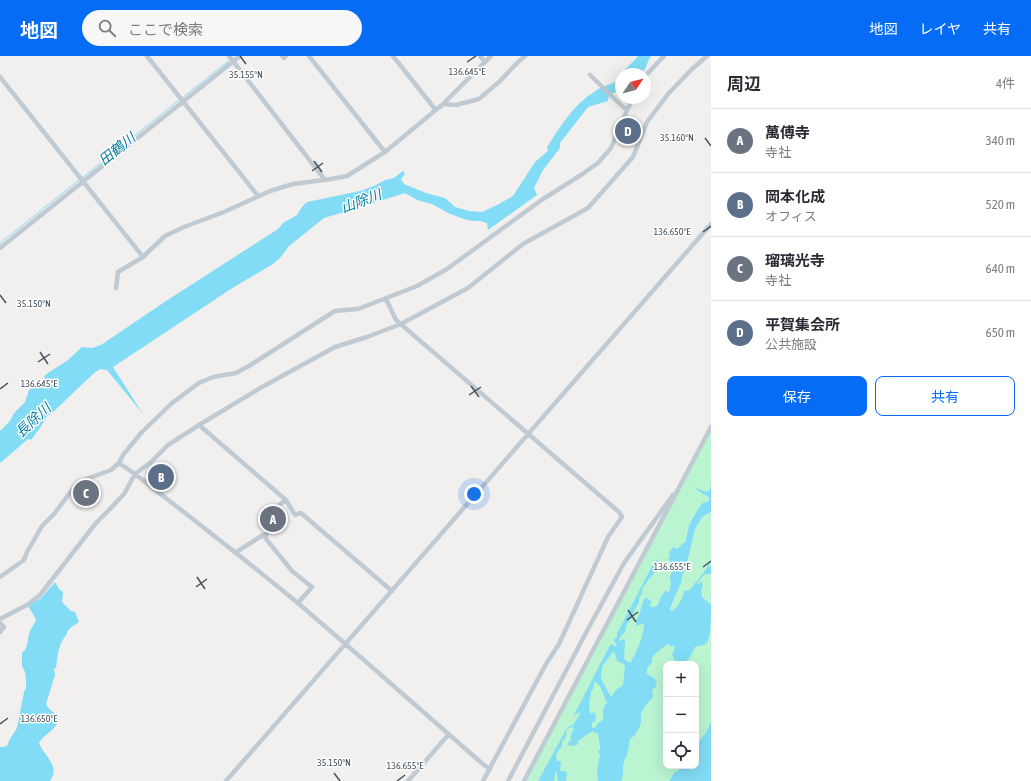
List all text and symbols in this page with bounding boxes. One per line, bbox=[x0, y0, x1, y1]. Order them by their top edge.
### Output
search box bbox=[82, 10, 362, 46]
icon: search bbox=[96, 17, 118, 39]
text: 地図 bbox=[20, 19, 58, 41]
text: ここで検索 bbox=[128, 21, 203, 38]
text: 地図 bbox=[869, 21, 897, 37]
text: レイヤ bbox=[919, 21, 961, 37]
text: 共有 bbox=[983, 21, 1011, 37]
text: 136.645°E bbox=[449, 66, 486, 77]
north arrow bbox=[615, 68, 651, 104]
text: 35.155°N bbox=[229, 69, 263, 80]
text: 周辺 bbox=[727, 74, 761, 94]
text: 4件 bbox=[996, 76, 1015, 91]
pin: D bbox=[615, 116, 641, 146]
text: 萬傅寺 bbox=[765, 124, 810, 141]
water label: 田鶴川 bbox=[96, 128, 140, 168]
text: 35.160°N bbox=[660, 132, 694, 143]
text: A bbox=[737, 133, 743, 148]
text: 340 m bbox=[986, 133, 1015, 148]
text: 寺社 bbox=[765, 145, 791, 160]
water label: 山除川 bbox=[339, 185, 385, 216]
text: 岡本化成 bbox=[765, 188, 825, 205]
text: B bbox=[737, 197, 743, 212]
text: 520 m bbox=[986, 197, 1015, 212]
text: オフィス bbox=[765, 209, 817, 224]
text: 136.650°E bbox=[654, 226, 691, 237]
text: 瑠璃光寺 bbox=[765, 252, 825, 269]
text: C bbox=[737, 261, 743, 276]
text: 640 m bbox=[986, 261, 1015, 276]
text: 寺社 bbox=[765, 273, 791, 288]
text: 35.150°N bbox=[17, 298, 51, 309]
text: 平賀集会所 bbox=[765, 316, 840, 333]
text: D bbox=[736, 325, 744, 340]
text: 650 m bbox=[986, 325, 1015, 340]
text: 公共施設 bbox=[765, 337, 817, 352]
button: 保存 bbox=[727, 376, 867, 416]
button: 共有 bbox=[875, 376, 1015, 416]
text: 136.645°E bbox=[21, 378, 58, 389]
water label: 長除川 bbox=[12, 398, 55, 440]
pin: B bbox=[148, 462, 174, 492]
pin: C bbox=[73, 478, 99, 508]
your location bbox=[464, 484, 484, 504]
pin: A bbox=[260, 504, 286, 534]
text: 136.655°E bbox=[654, 561, 691, 572]
map controls bbox=[663, 661, 699, 769]
button: + bbox=[663, 661, 699, 697]
button: − bbox=[663, 697, 699, 733]
text: 136.650°E bbox=[21, 713, 58, 724]
button: locate bbox=[663, 733, 699, 769]
text: 35.150°N bbox=[317, 757, 351, 768]
text: 136.655°E bbox=[387, 760, 424, 771]

